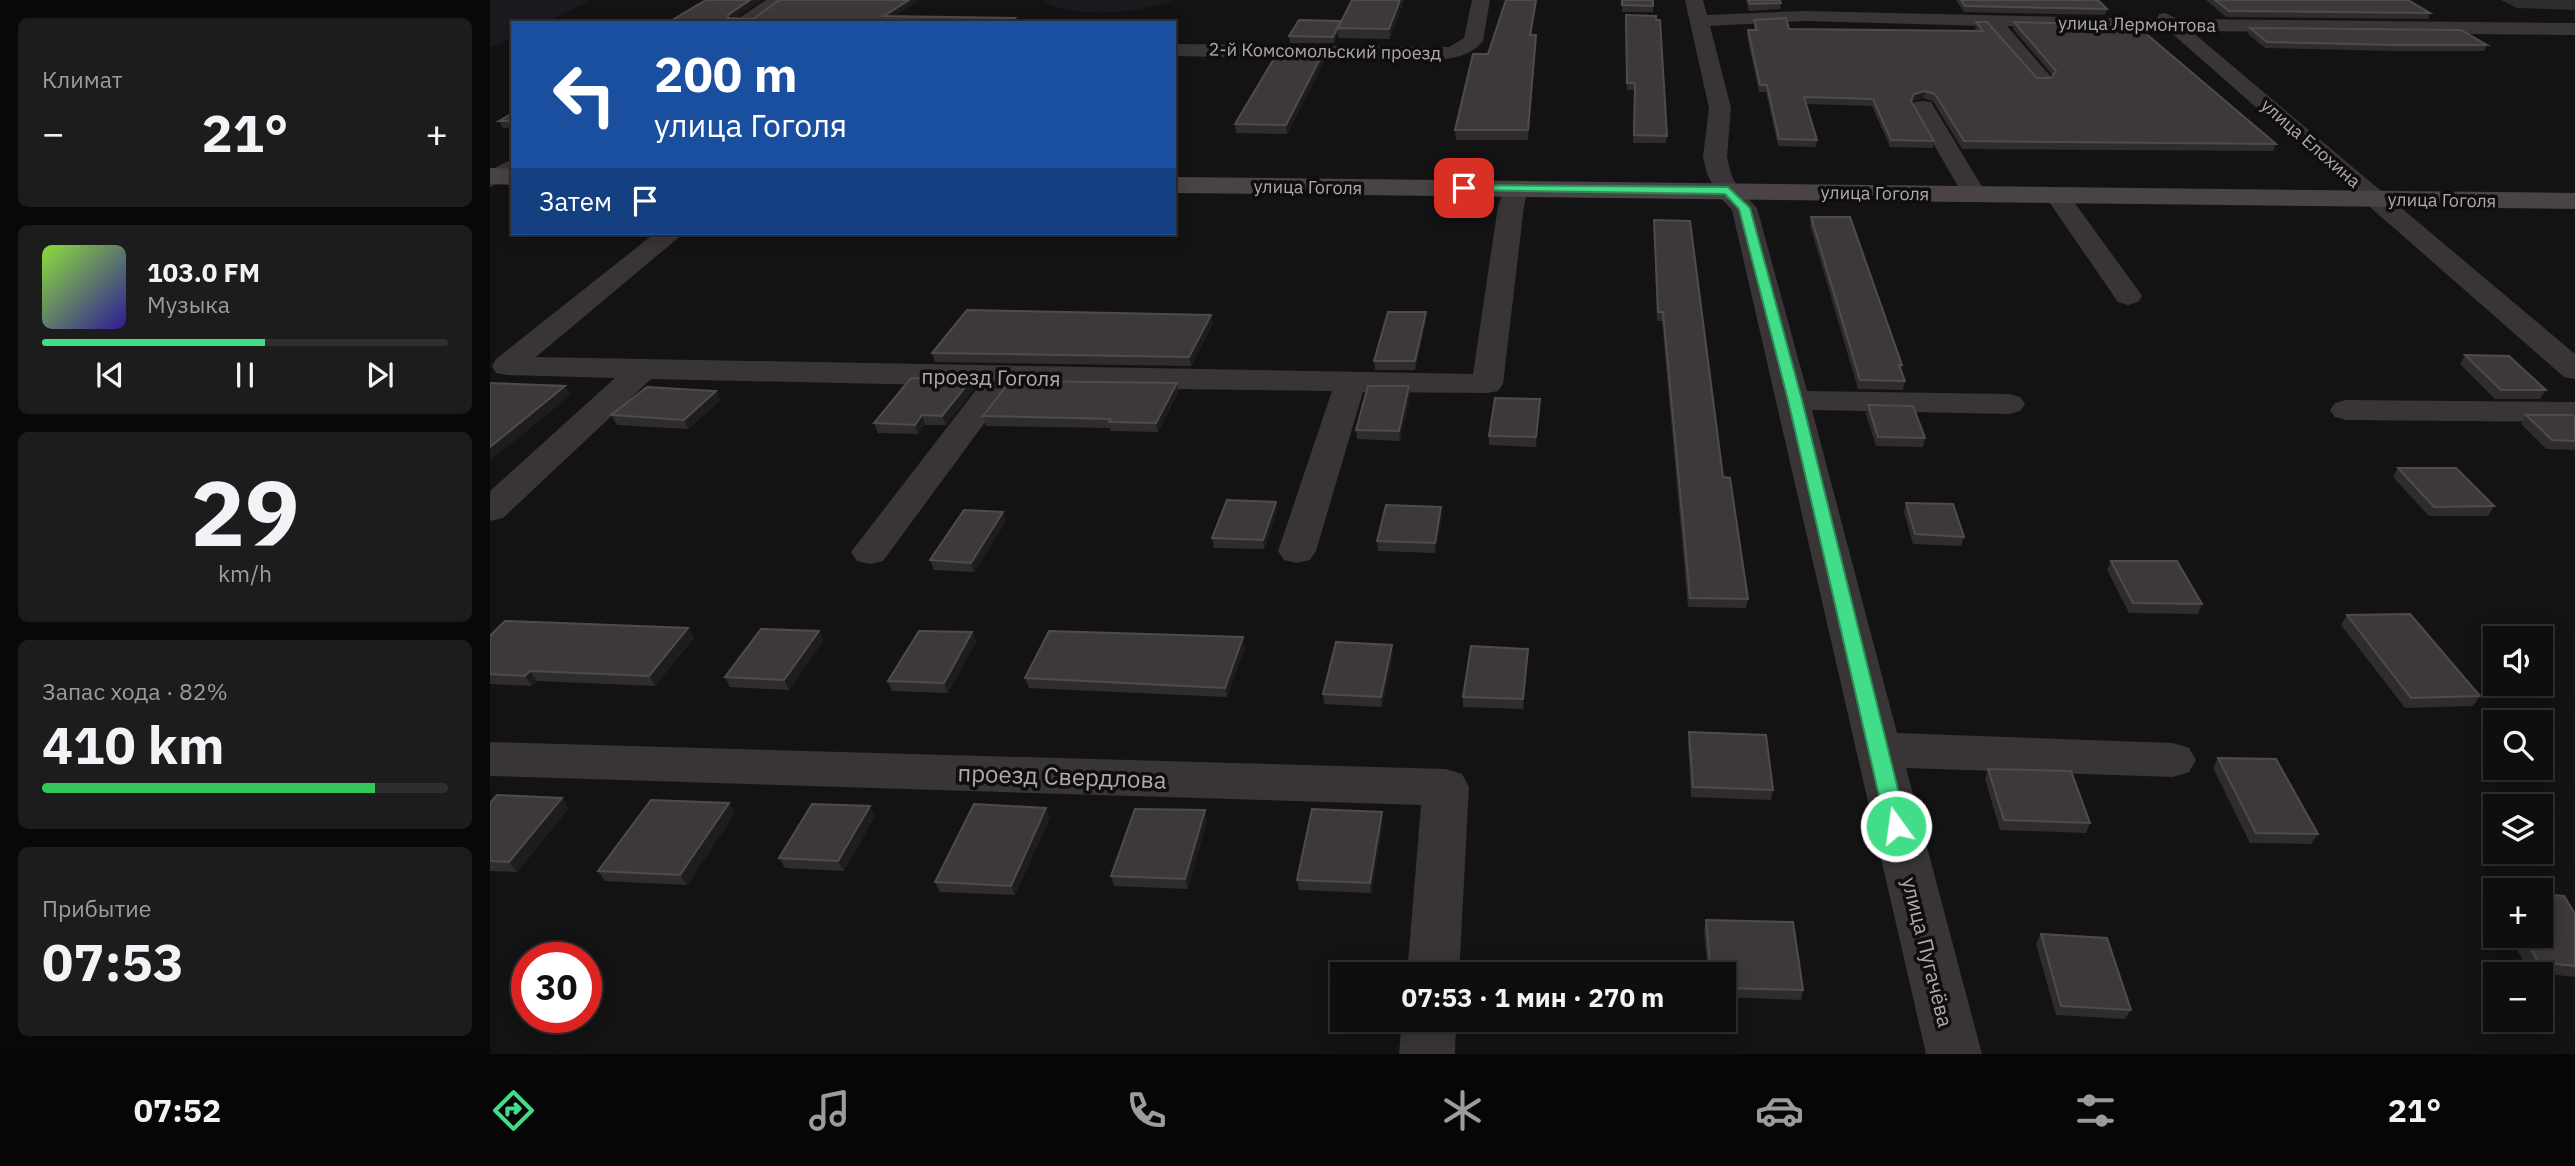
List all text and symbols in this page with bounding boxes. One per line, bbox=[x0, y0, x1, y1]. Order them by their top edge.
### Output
street label: улица Лермонтова bbox=[2058, 11, 2216, 37]
street label: 2-й Комсомольский проезд bbox=[1208, 37, 1442, 65]
text: 200 m bbox=[654, 42, 798, 105]
icon: left bbox=[539, 49, 630, 140]
text: Климат bbox=[42, 64, 123, 94]
street label: улица Елохина bbox=[2256, 93, 2366, 193]
text: 21° bbox=[202, 99, 288, 166]
text: улица Гоголя bbox=[654, 104, 847, 146]
text: − bbox=[42, 108, 65, 157]
text: + bbox=[425, 108, 448, 157]
pin bbox=[1434, 158, 1494, 218]
icon: arrive bbox=[1445, 169, 1483, 207]
street label: улица Гоголя bbox=[1253, 175, 1363, 199]
street label: улица Гоголя bbox=[1820, 181, 1930, 205]
icon: arrive bbox=[626, 182, 664, 220]
text: Затем bbox=[539, 184, 612, 218]
street label: улица Гоголя bbox=[2387, 188, 2497, 212]
text: 103.0 FM bbox=[147, 255, 260, 289]
text: Музыка bbox=[147, 289, 230, 319]
icon: previous bbox=[91, 356, 129, 394]
icon: pause bbox=[226, 356, 264, 394]
icon: next bbox=[361, 356, 399, 394]
street label: проезд Гоголя bbox=[921, 362, 1061, 392]
text: 29 bbox=[190, 453, 300, 571]
text: km/h bbox=[218, 558, 272, 588]
map controls bbox=[2483, 626, 2553, 1032]
button: sound bbox=[2483, 626, 2553, 696]
text: Запас хода · 82% bbox=[42, 676, 228, 706]
button: search bbox=[2483, 710, 2553, 780]
text: 410 km bbox=[42, 711, 224, 778]
street label: проезд Свердлова bbox=[957, 756, 1167, 796]
position arrow bbox=[1859, 789, 1933, 863]
button: layers bbox=[2483, 794, 2553, 864]
street label: улица Пугачёва bbox=[1896, 874, 1960, 1030]
button: + bbox=[2483, 878, 2553, 948]
text: Прибытие bbox=[42, 893, 151, 923]
text: 07:53 bbox=[42, 928, 184, 995]
speed limit sign: 30 bbox=[511, 942, 602, 1033]
button: − bbox=[2483, 962, 2553, 1032]
text: 07:53 · 1 мин · 270 m bbox=[1402, 980, 1664, 1014]
icon: directions bbox=[489, 1086, 538, 1135]
icon: music bbox=[805, 1086, 854, 1135]
icon: phone bbox=[1122, 1086, 1171, 1135]
icon: climate bbox=[1438, 1086, 1487, 1135]
icon: car bbox=[1755, 1086, 1804, 1135]
icon: filters bbox=[2071, 1086, 2120, 1135]
text: 07:52 bbox=[134, 1089, 221, 1131]
text: 21° bbox=[2388, 1089, 2441, 1131]

